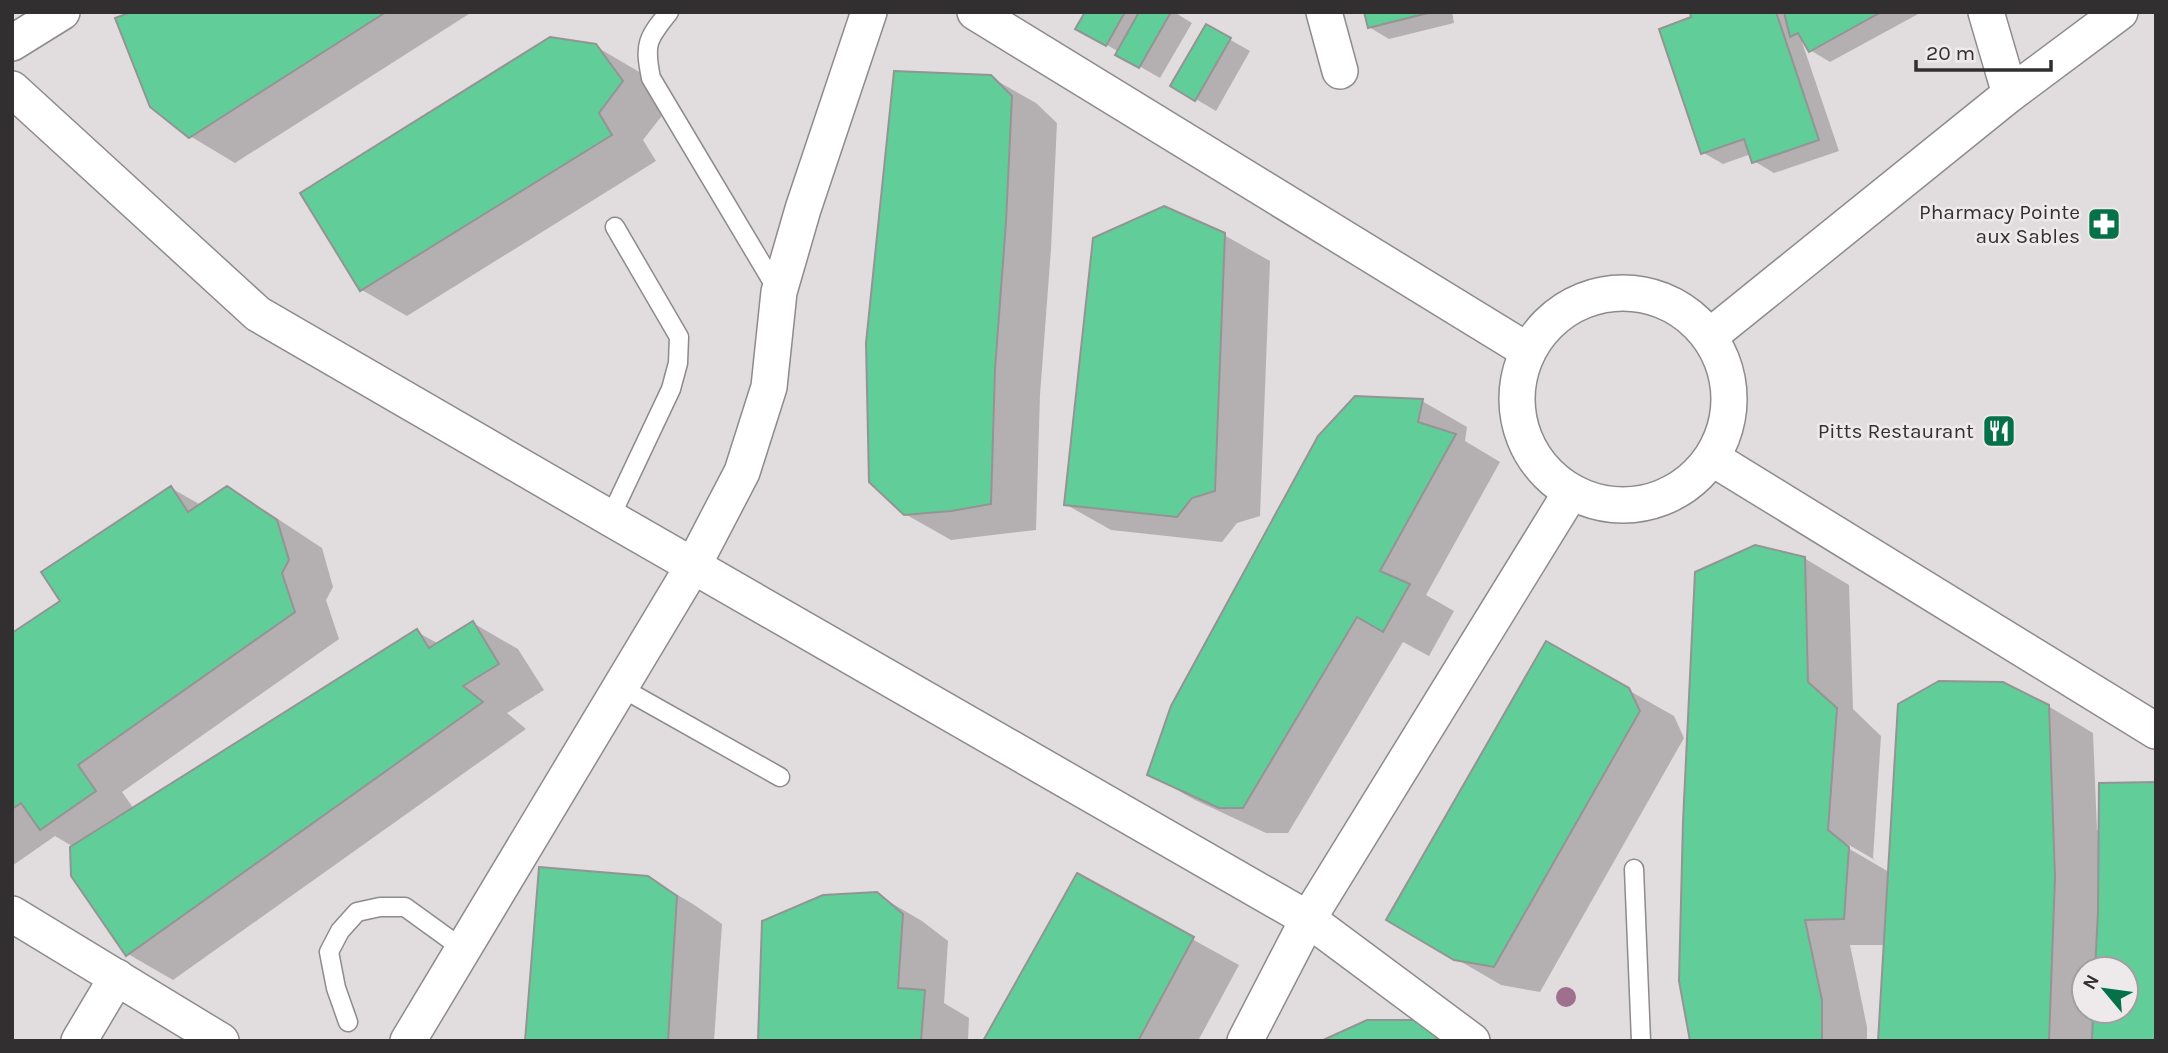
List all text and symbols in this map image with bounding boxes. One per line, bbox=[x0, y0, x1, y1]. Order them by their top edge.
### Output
scale bar bbox=[1916, 28, 2051, 72]
text: 20 m bbox=[1926, 41, 1975, 65]
place label: Pharmacy Pointe aux Sables bbox=[1919, 200, 2080, 248]
pharmacy icon: Pharmacy Pointe aux Sables bbox=[2085, 205, 2123, 243]
restaurant icon: Pitts Restaurant bbox=[1980, 412, 2018, 450]
place label: Pitts Restaurant bbox=[1818, 419, 1974, 443]
north arrow bbox=[2070, 955, 2140, 1025]
text: N bbox=[2078, 971, 2104, 994]

